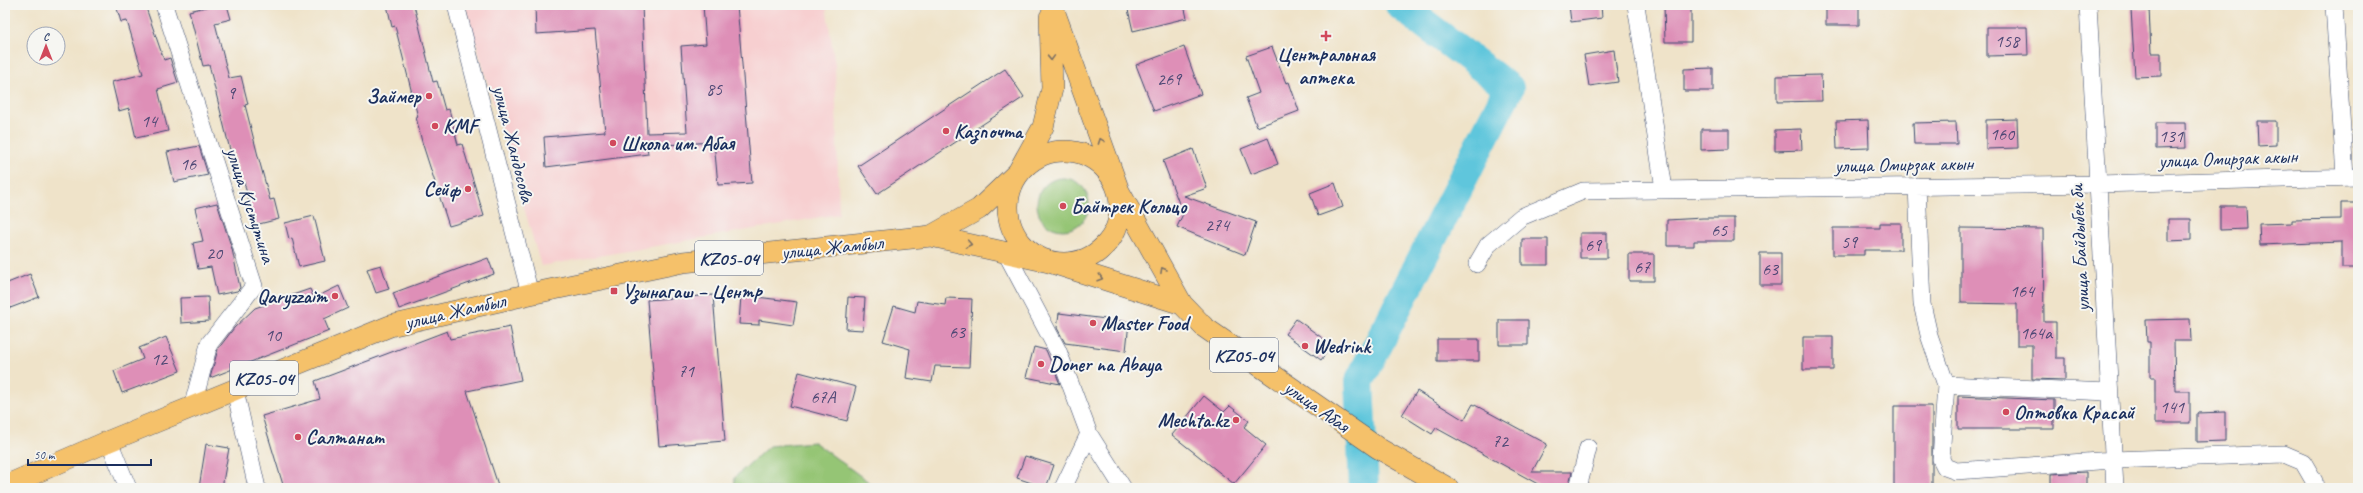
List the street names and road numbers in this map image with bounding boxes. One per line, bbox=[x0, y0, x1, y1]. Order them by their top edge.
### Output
street label: улица Жандосова bbox=[487, 82, 540, 207]
street label: улица Кустутина bbox=[220, 143, 281, 267]
street label: улица Омирзак акын bbox=[2157, 144, 2300, 173]
street label: улица Омирзак акын bbox=[1833, 151, 1975, 178]
street label: улица Байдыбек би bbox=[2064, 183, 2095, 313]
street label: улица Жамбыл bbox=[779, 230, 886, 265]
road number: KZ05-04 bbox=[695, 241, 763, 275]
street label: улица Жамбыл bbox=[402, 287, 510, 335]
road number: KZ05-04 bbox=[1210, 338, 1278, 372]
road number: KZ05-04 bbox=[230, 361, 298, 395]
street label: улица Абая bbox=[1278, 374, 1356, 439]

